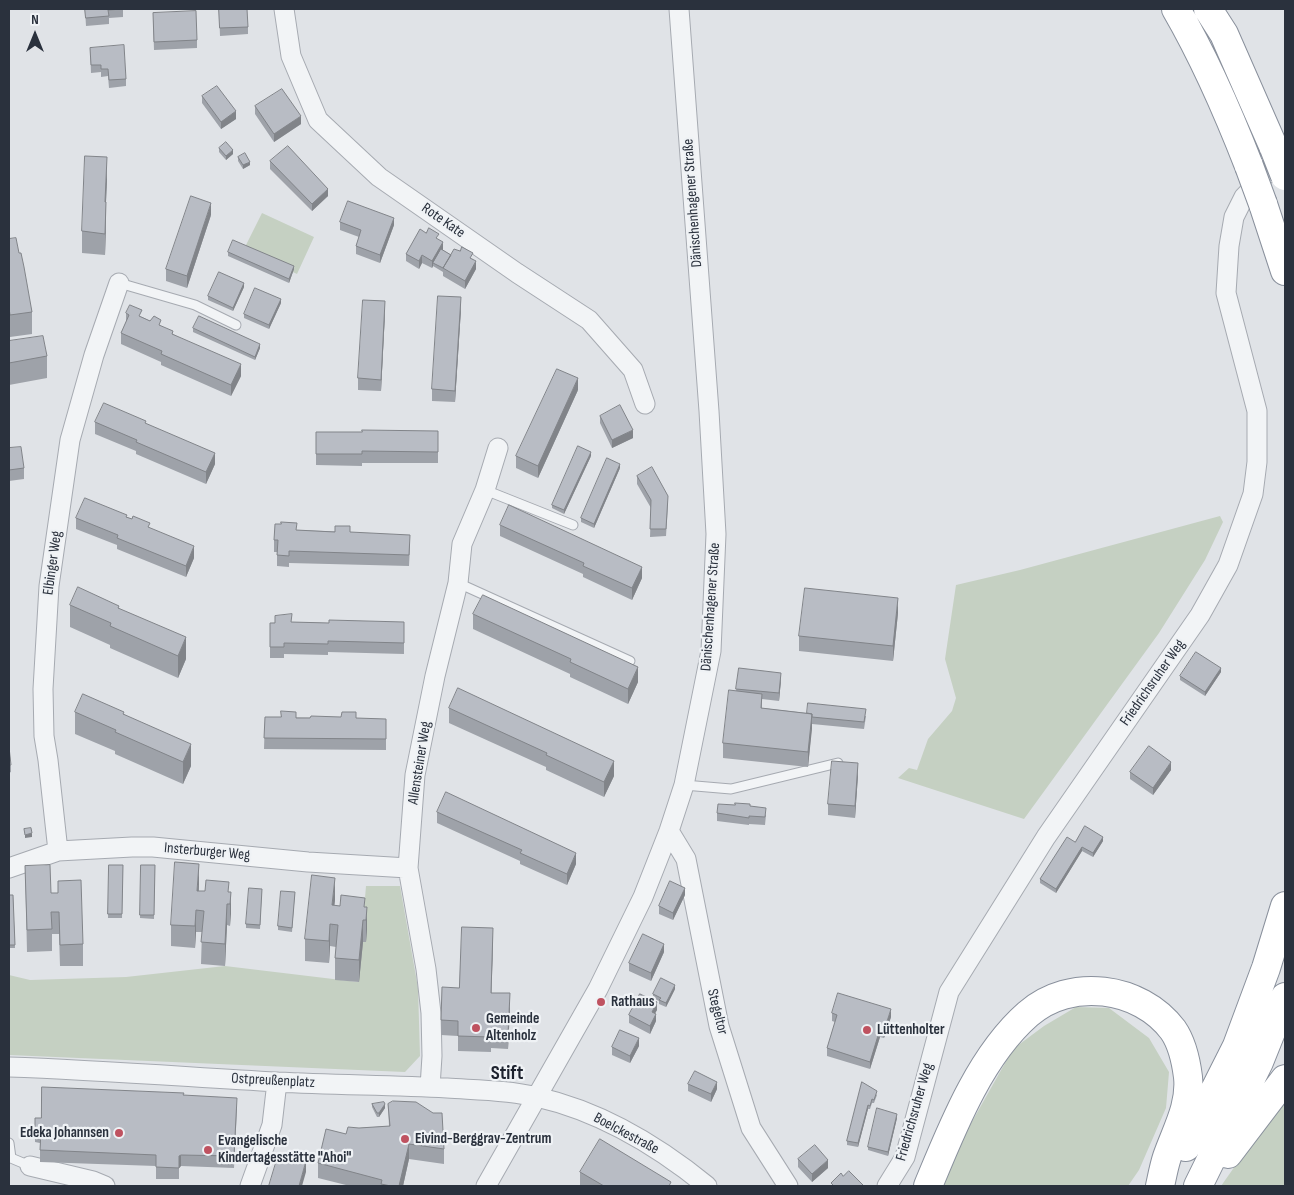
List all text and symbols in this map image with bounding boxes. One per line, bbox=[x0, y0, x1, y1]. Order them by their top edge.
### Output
north arrow bbox=[10, 10, 60, 60]
text: N bbox=[31, 11, 39, 28]
street label: Dänischenhagener Straße bbox=[680, 138, 706, 268]
street label: Rote Kate bbox=[418, 200, 468, 242]
street label: Elbinger Weg bbox=[40, 530, 66, 596]
street label: Dänischenhagener Straße bbox=[698, 542, 724, 672]
street label: Friedrichsruher Weg bbox=[1117, 636, 1189, 730]
street label: Allensteiner Weg bbox=[405, 720, 435, 806]
street label: Insterburger Weg bbox=[163, 839, 251, 865]
street label: Stegeltor bbox=[703, 987, 731, 1037]
place label: Rathaus bbox=[611, 993, 654, 1011]
marker: Rathaus bbox=[595, 996, 607, 1008]
place label: Gemeinde Altenholz bbox=[486, 1010, 539, 1045]
place label: Lüttenholter bbox=[877, 1021, 945, 1039]
marker: Gemeinde Altenholz bbox=[470, 1022, 482, 1034]
marker: Lüttenholter bbox=[861, 1024, 873, 1036]
street label: Friedrichsruher Weg bbox=[892, 1061, 938, 1163]
district label: Stift bbox=[491, 1062, 523, 1086]
street label: Ostpreußenplatz bbox=[231, 1070, 315, 1092]
street label: Boelckestraße bbox=[590, 1109, 662, 1159]
place label: Edeka Johannsen bbox=[20, 1124, 109, 1142]
marker: Edeka Johannsen bbox=[113, 1127, 125, 1139]
place label: Eivind-Berggrav-Zentrum bbox=[415, 1130, 551, 1148]
place label: Evangelische Kindertagesstätte "Ahoi" bbox=[218, 1132, 352, 1167]
marker: Eivind-Berggrav-Zentrum bbox=[399, 1133, 411, 1145]
marker: Evangelische Kindertagesstätte "Ahoi" bbox=[202, 1144, 214, 1156]

